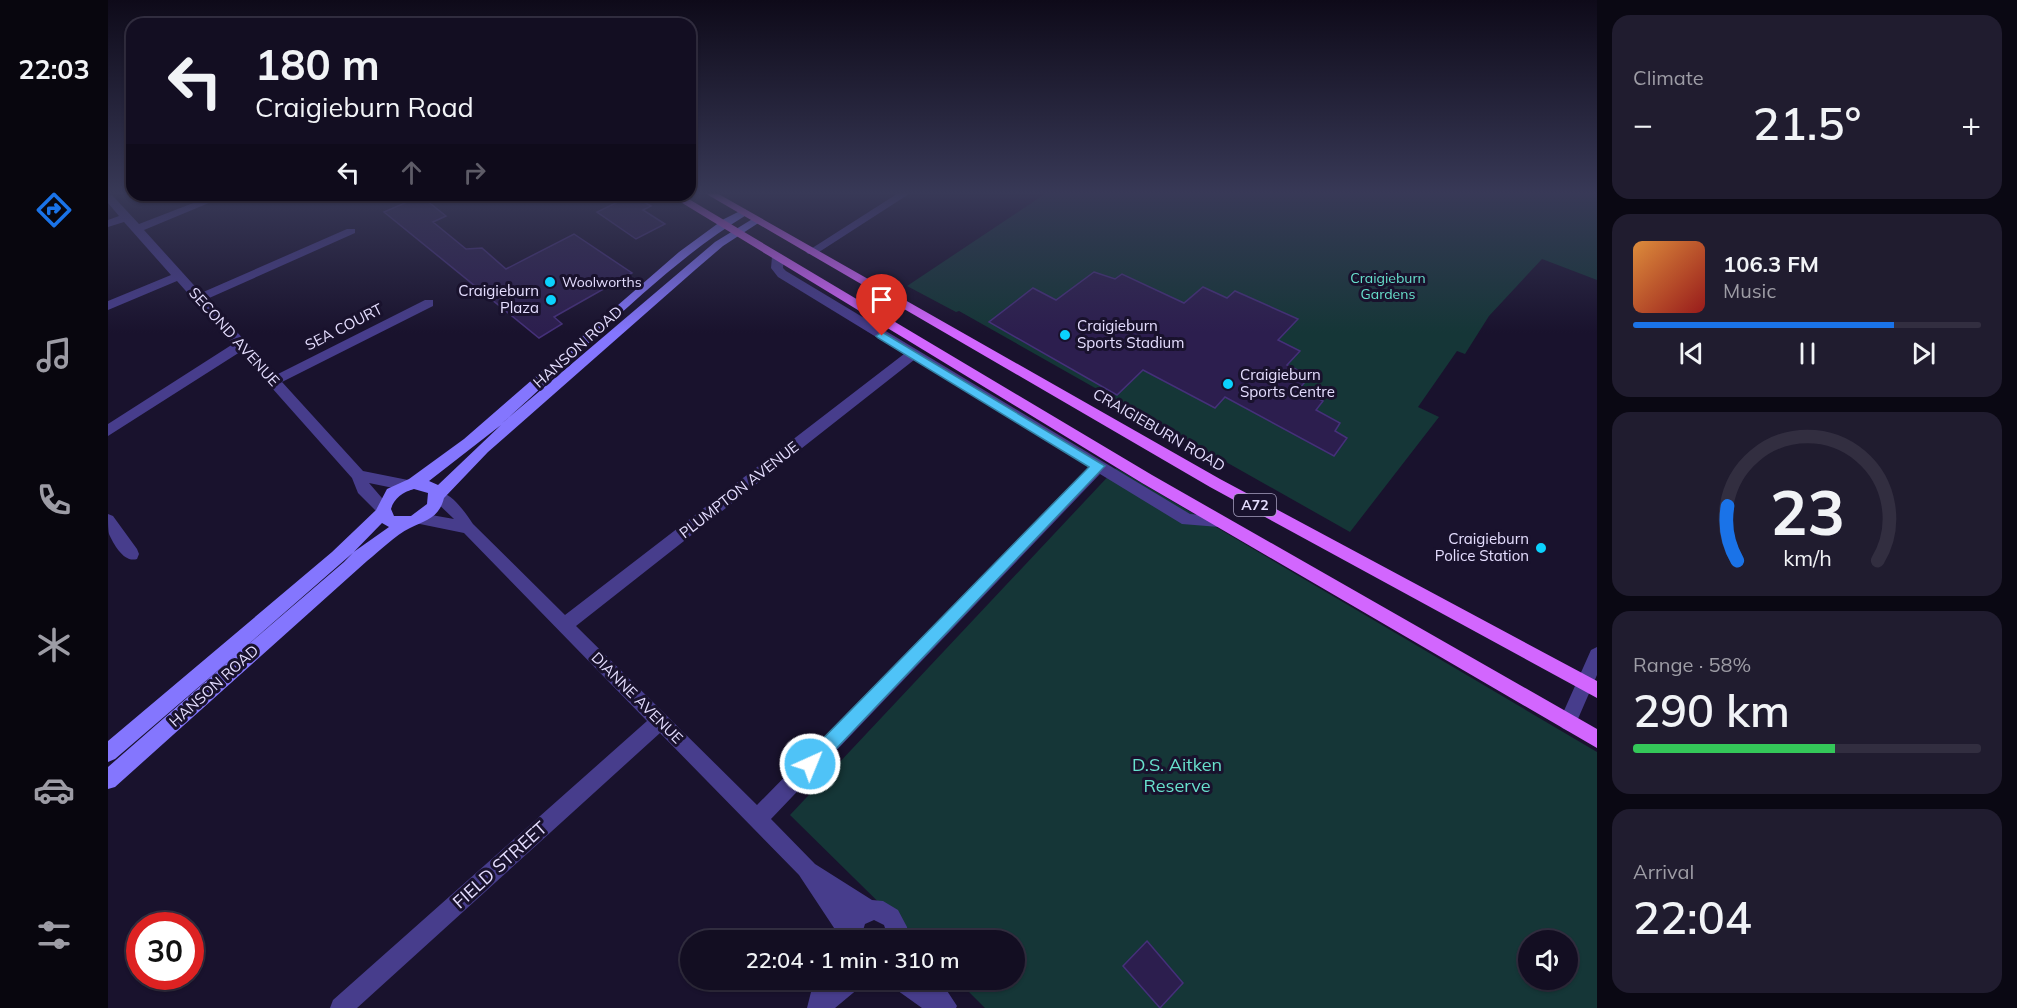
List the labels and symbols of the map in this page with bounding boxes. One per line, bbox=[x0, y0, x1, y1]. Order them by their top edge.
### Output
park label: Craigieburn Gardens bbox=[1350, 269, 1426, 303]
place label: Woolworths bbox=[562, 273, 642, 291]
pin bbox=[856, 274, 907, 336]
marker: Woolworths bbox=[543, 275, 557, 289]
place label: Craigieburn Plaza bbox=[458, 281, 539, 317]
street label: SECOND AVENUE bbox=[185, 283, 284, 390]
marker: Craigieburn Plaza bbox=[544, 293, 558, 307]
street label: SEA COURT bbox=[302, 299, 386, 354]
street label: HANSON ROAD bbox=[529, 302, 626, 392]
place label: Craigieburn Sports Stadium bbox=[1077, 316, 1184, 352]
marker: Craigieburn Sports Stadium bbox=[1058, 328, 1072, 342]
place label: Craigieburn Sports Centre bbox=[1240, 365, 1335, 401]
marker: Craigieburn Sports Centre bbox=[1221, 377, 1235, 391]
street label: CRAIGIEBURN ROAD bbox=[1090, 384, 1229, 475]
street label: PLUMPTON AVENUE bbox=[675, 437, 802, 542]
road number: A72 bbox=[1234, 494, 1276, 516]
place label: Craigieburn Police Station bbox=[1435, 529, 1529, 565]
marker: Craigieburn Police Station bbox=[1534, 541, 1548, 555]
street label: HANSON ROAD bbox=[165, 641, 262, 731]
street label: DIANNE AVENUE bbox=[588, 648, 687, 748]
position arrow bbox=[778, 732, 842, 796]
park label: D.S. Aitken Reserve bbox=[1132, 753, 1222, 797]
street label: FIELD STREET bbox=[448, 816, 552, 913]
speed limit sign: 30 bbox=[126, 912, 204, 990]

